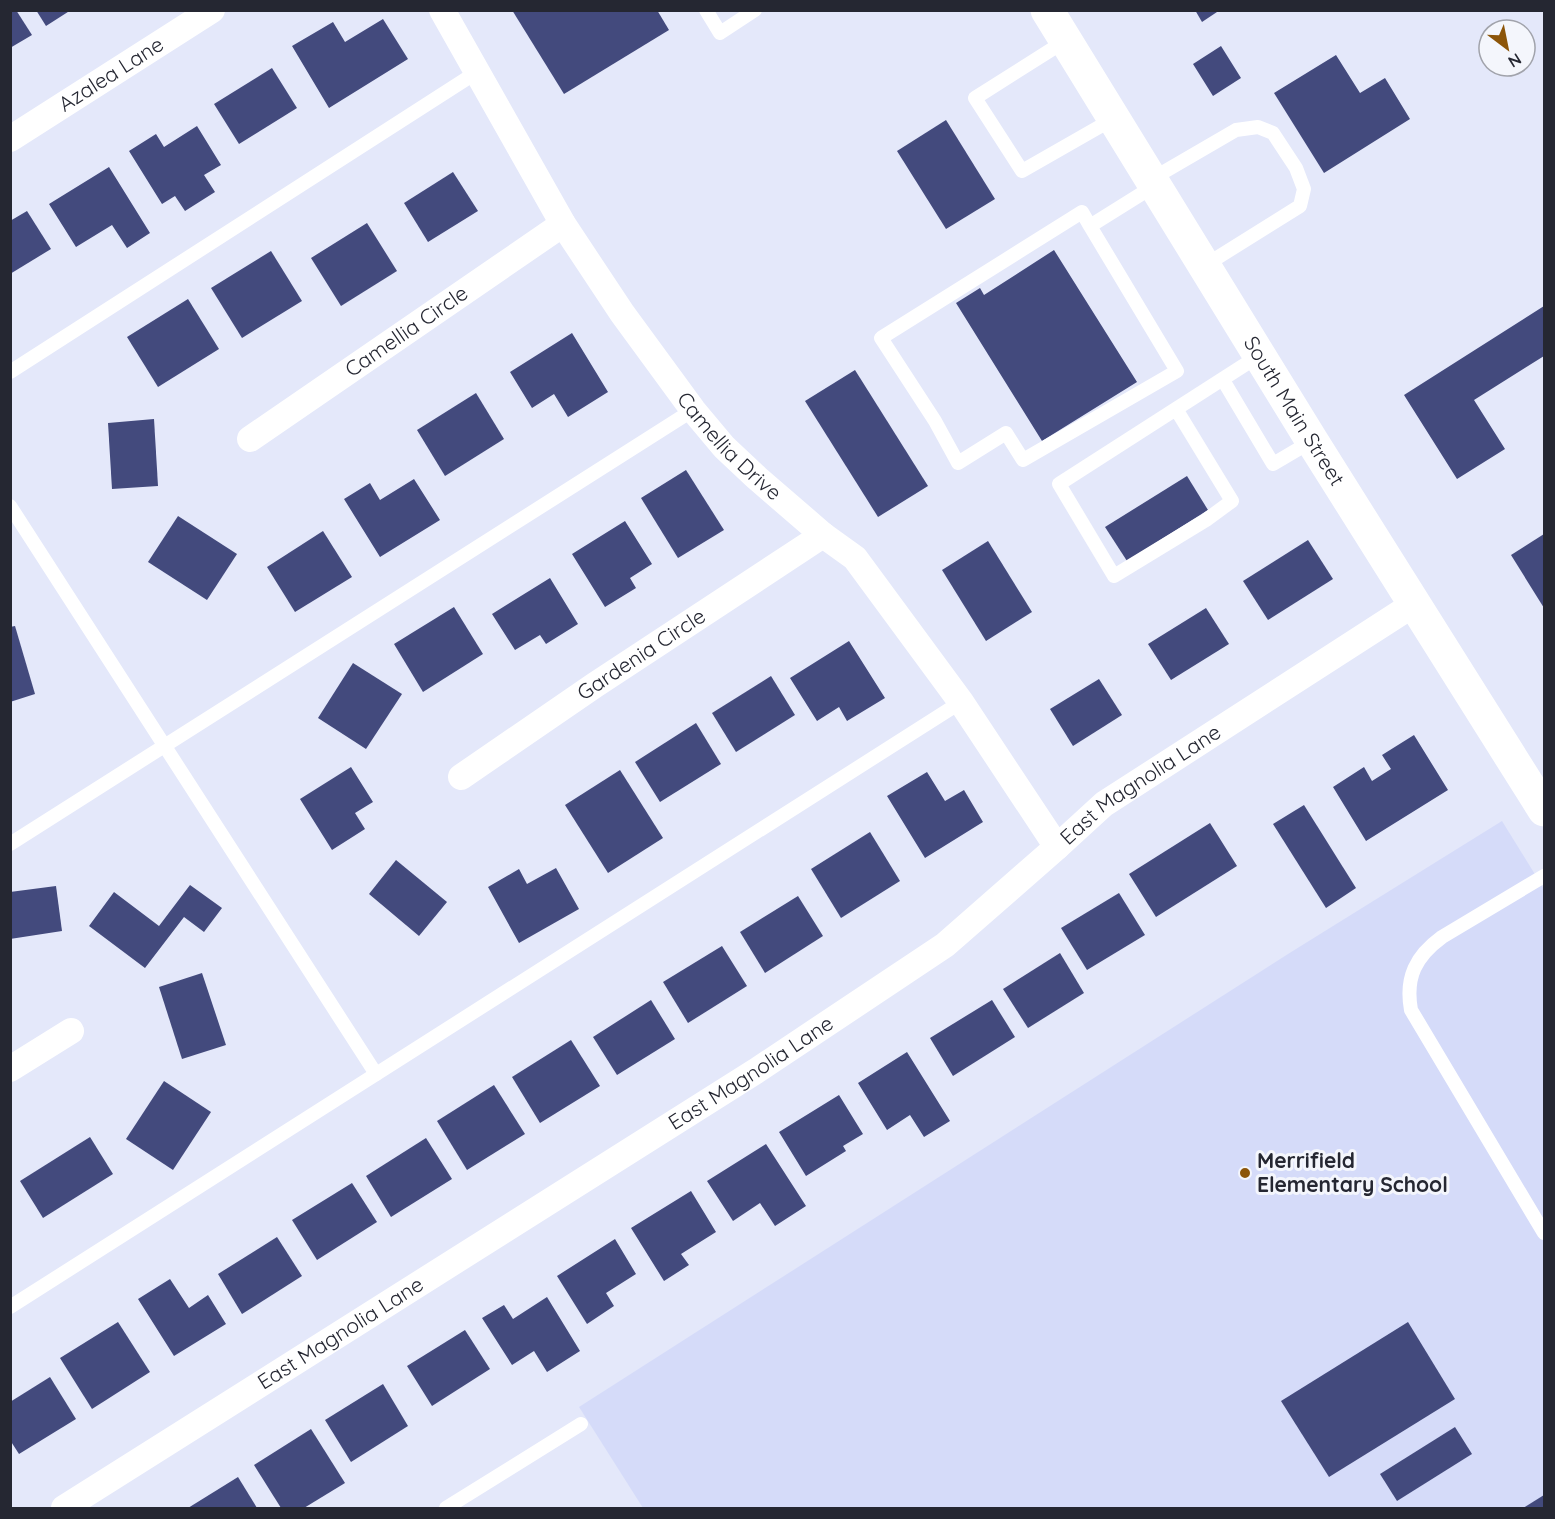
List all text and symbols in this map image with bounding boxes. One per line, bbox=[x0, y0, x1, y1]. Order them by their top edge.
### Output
north arrow bbox=[1477, 18, 1537, 78]
street label: Azalea Lane bbox=[53, 30, 168, 117]
text: N bbox=[1505, 49, 1525, 72]
street label: Camellia Circle bbox=[340, 279, 472, 382]
street label: South Main Street bbox=[1239, 331, 1351, 490]
street label: Camellia Drive bbox=[672, 386, 787, 505]
street label: Gardenia Circle bbox=[572, 602, 710, 705]
street label: East Magnolia Lane bbox=[1054, 718, 1225, 850]
street label: East Magnolia Lane bbox=[663, 1009, 838, 1135]
place label: Merrifield Elementary School bbox=[1257, 1147, 1448, 1197]
marker: Merrifield Elementary School bbox=[1238, 1166, 1252, 1180]
street label: East Magnolia Lane bbox=[252, 1271, 428, 1395]

